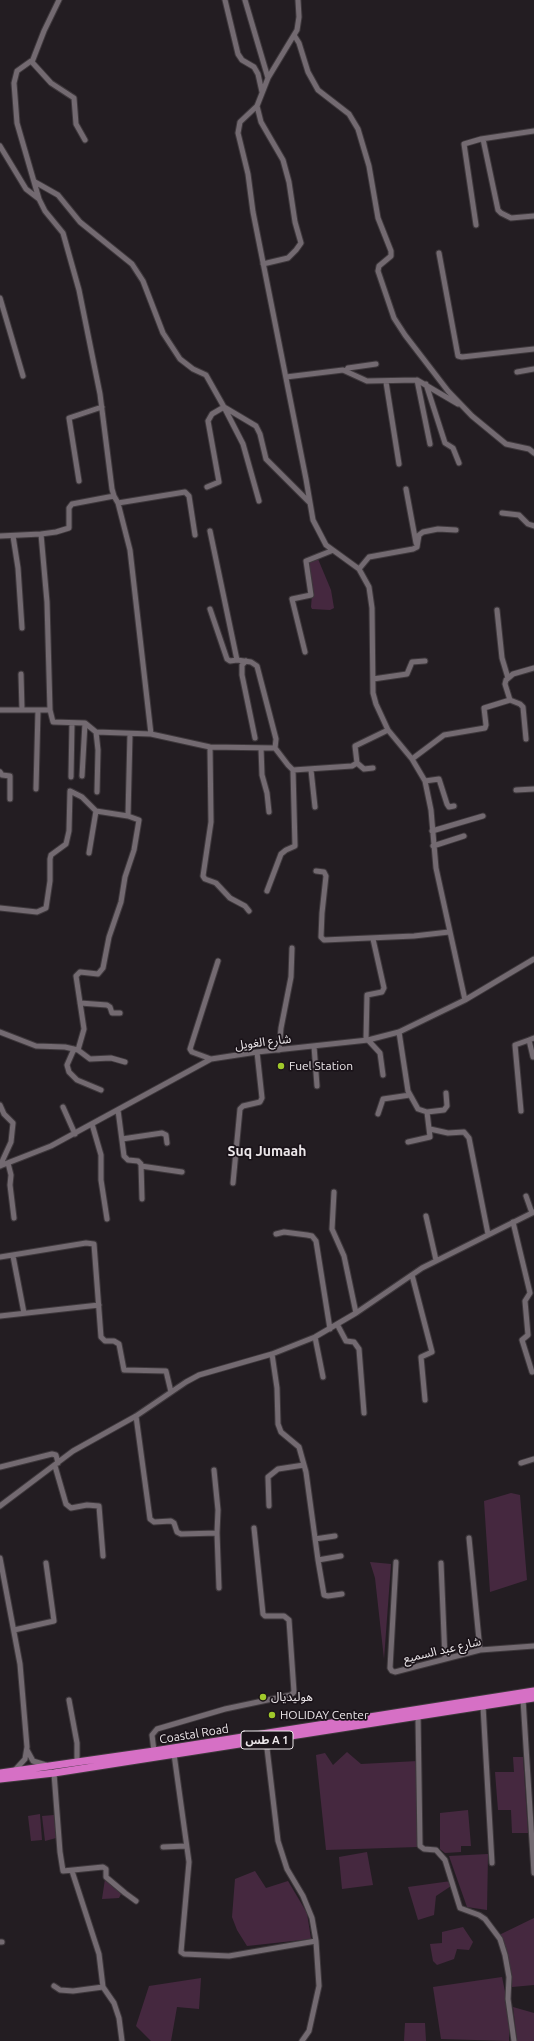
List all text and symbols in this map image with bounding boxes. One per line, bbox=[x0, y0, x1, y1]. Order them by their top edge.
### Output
street label: شارع الغويل bbox=[234, 1031, 292, 1053]
place label: Fuel Station bbox=[289, 1059, 353, 1073]
marker: Fuel Station bbox=[276, 1061, 286, 1071]
district label: Suq Jumaah bbox=[228, 1143, 306, 1159]
street label: شارع عبد السميع bbox=[402, 1634, 482, 1666]
place label: هوليديال bbox=[271, 1690, 313, 1704]
marker: هوليديال bbox=[258, 1692, 268, 1702]
place label: HOLIDAY Center bbox=[280, 1708, 369, 1722]
marker: HOLIDAY Center bbox=[267, 1710, 277, 1720]
street label: Coastal Road bbox=[158, 1721, 230, 1747]
road number: طس A 1 bbox=[241, 1731, 293, 1749]

